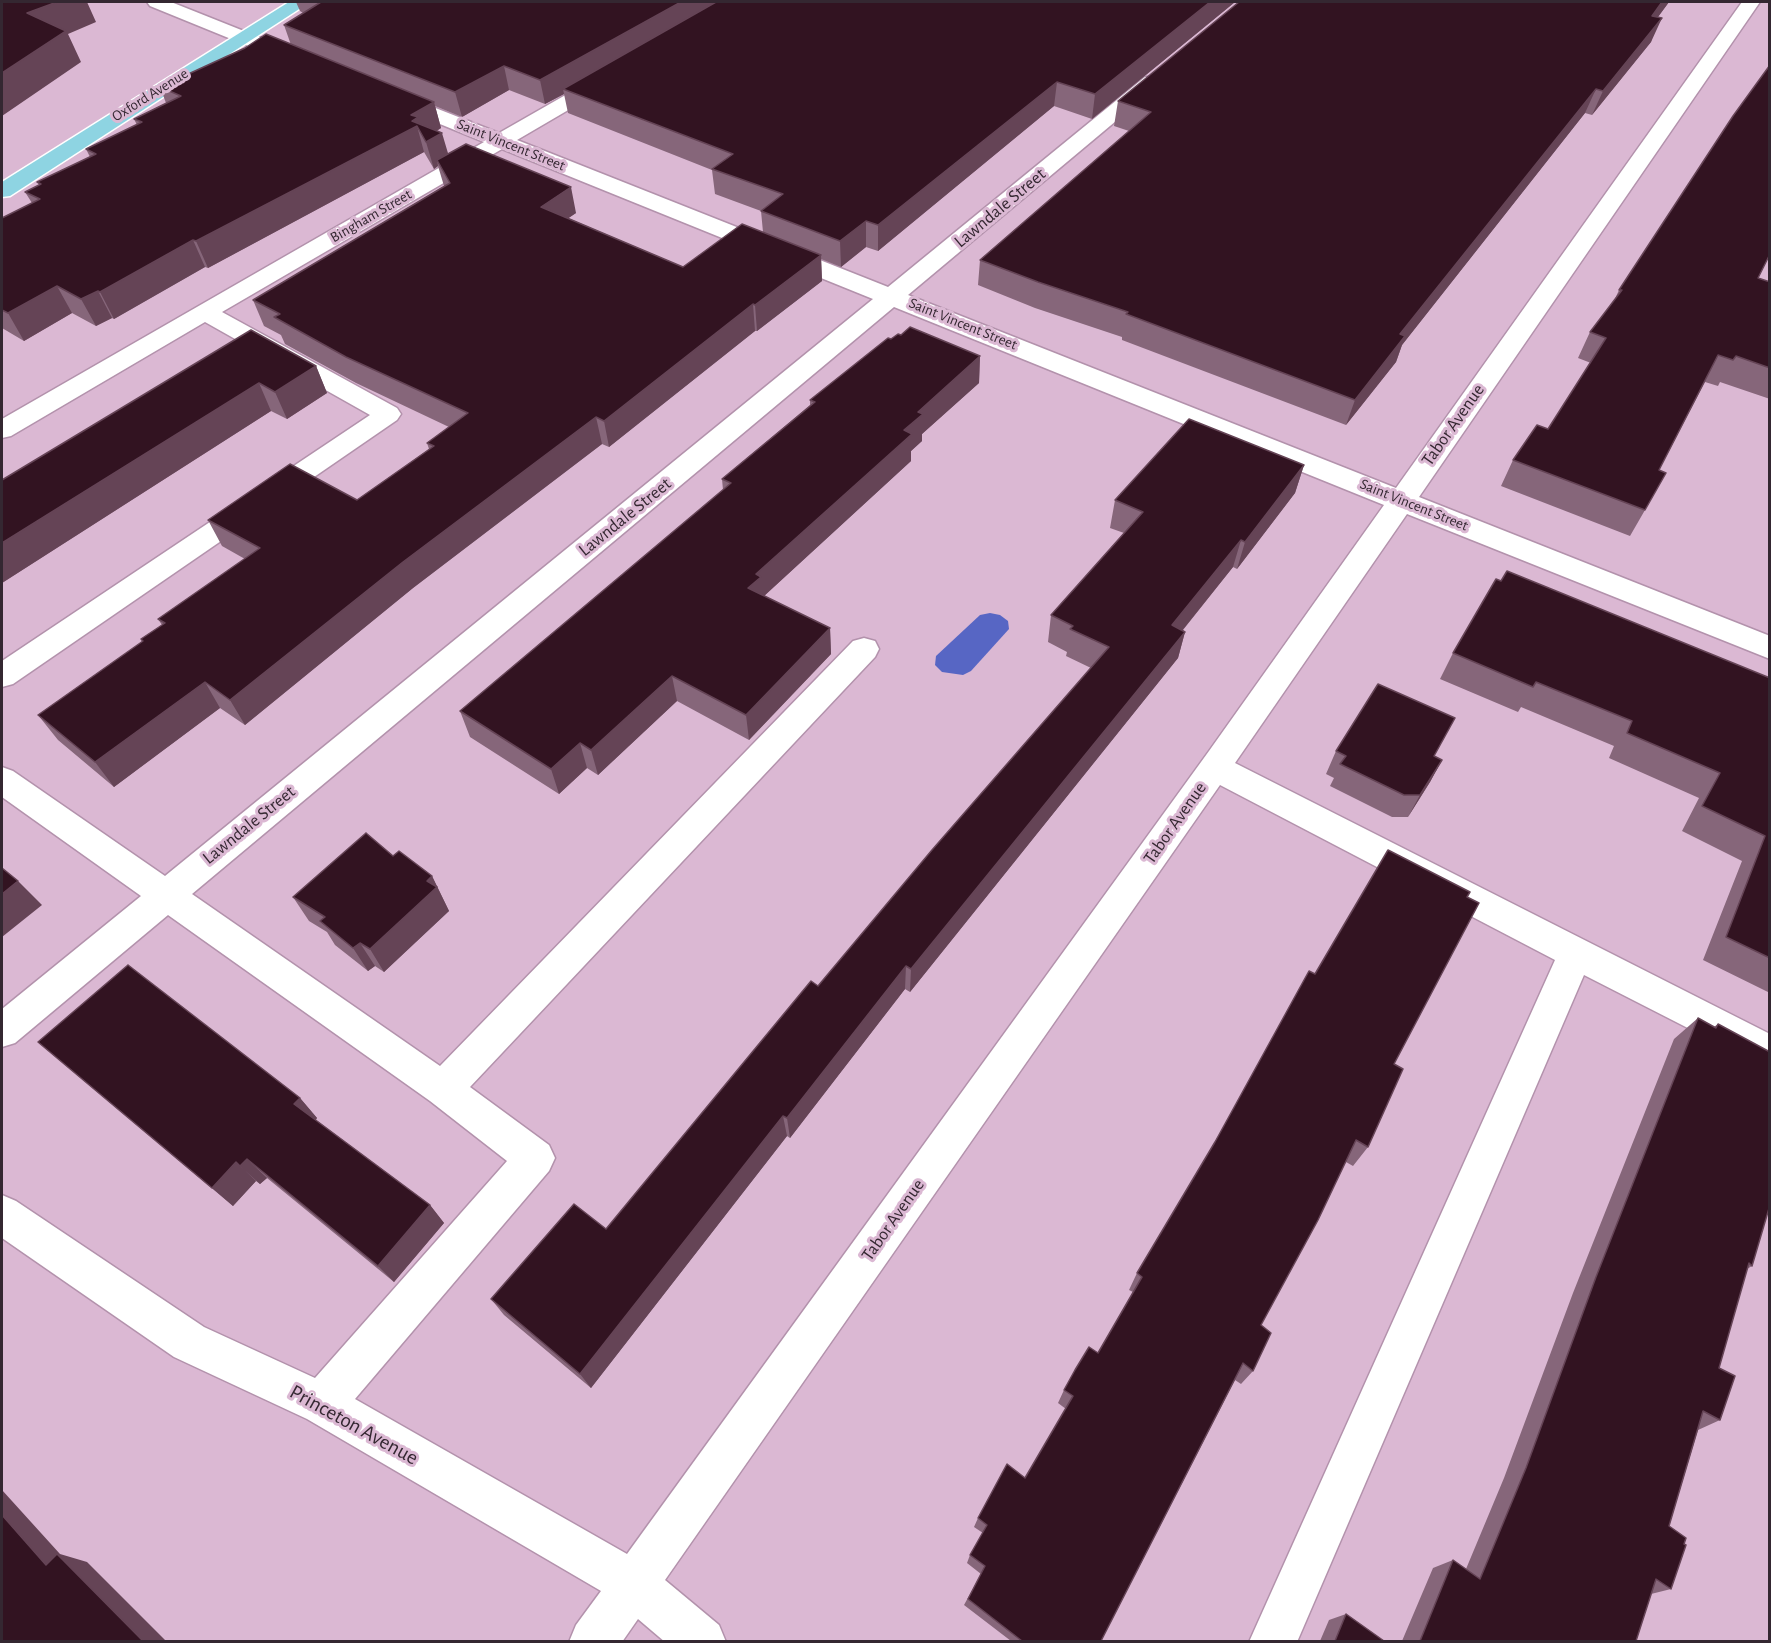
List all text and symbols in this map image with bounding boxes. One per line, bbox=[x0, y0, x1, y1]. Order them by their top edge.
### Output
street label: Oxford Avenue bbox=[109, 64, 191, 126]
street label: Saint Vincent Street bbox=[454, 115, 568, 175]
street label: Lawndale Street bbox=[950, 164, 1050, 252]
street label: Bingham Street bbox=[327, 185, 415, 247]
street label: Saint Vincent Street bbox=[906, 294, 1020, 354]
street label: Tabor Avenue bbox=[1417, 380, 1489, 470]
street label: Lawndale Street bbox=[574, 473, 676, 561]
street label: Saint Vincent Street bbox=[1357, 475, 1471, 535]
street label: Tabor Avenue bbox=[1139, 778, 1211, 868]
street label: Lawndale Street bbox=[198, 781, 300, 869]
street label: Tabor Avenue bbox=[857, 1175, 929, 1265]
street label: Princeton Avenue bbox=[285, 1379, 423, 1471]

